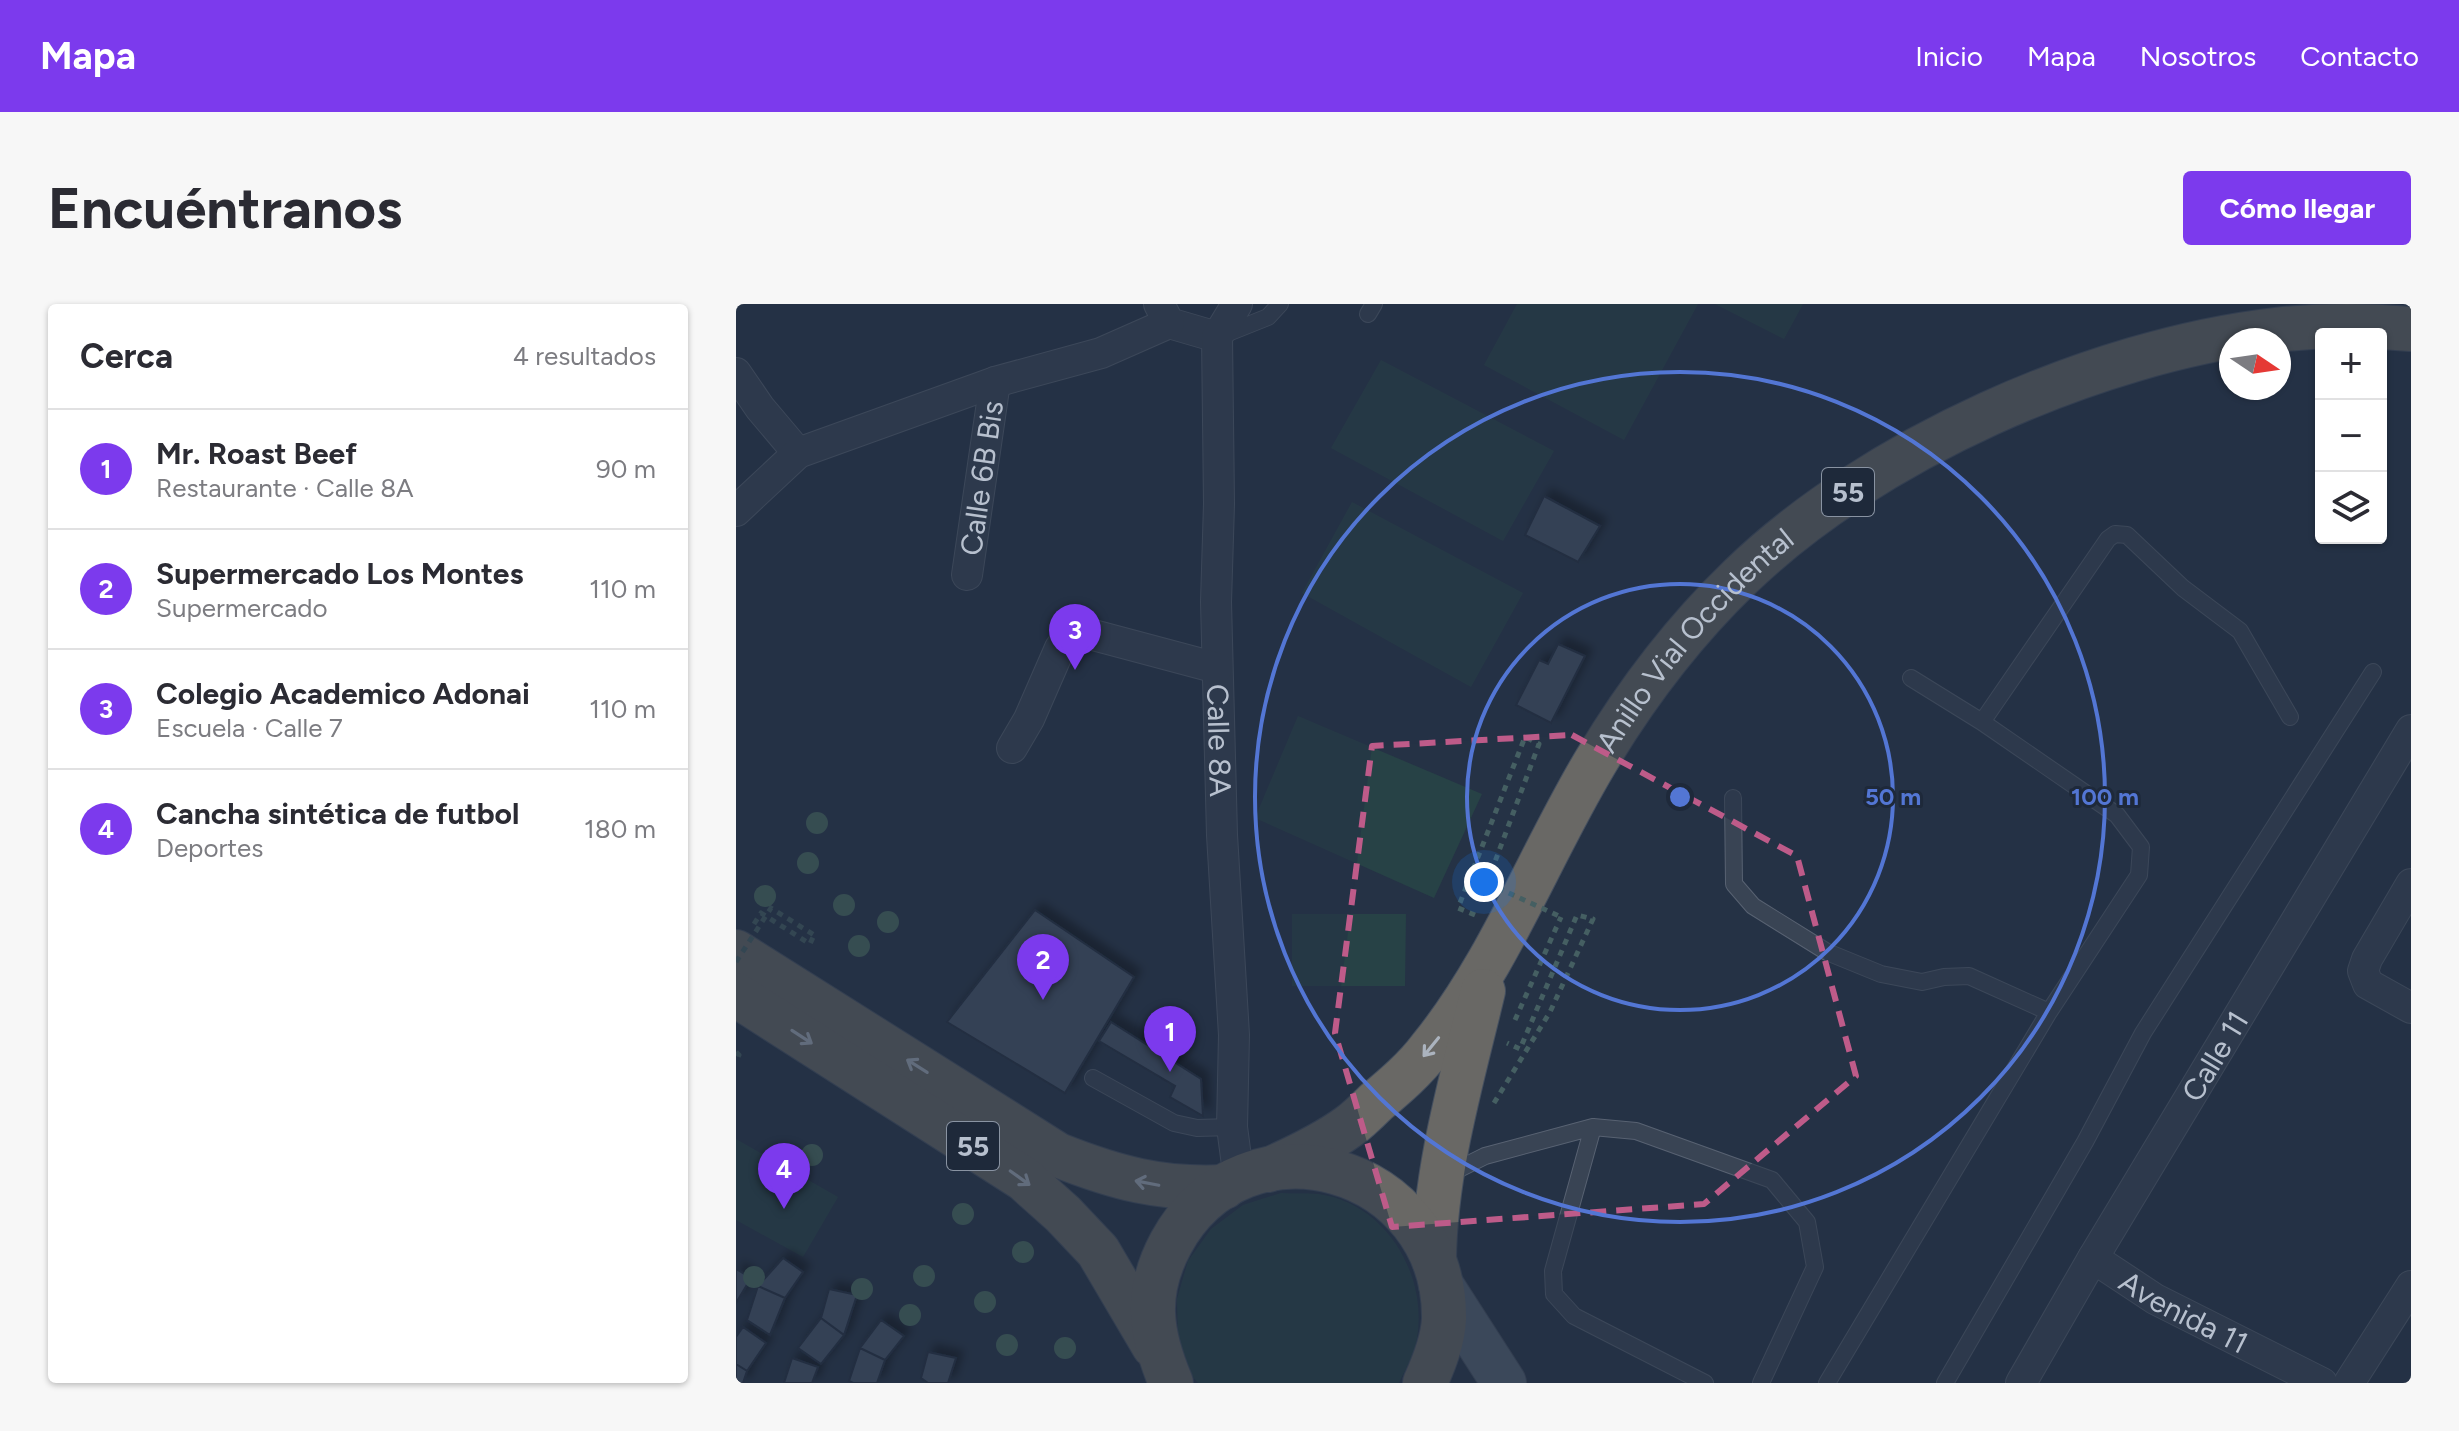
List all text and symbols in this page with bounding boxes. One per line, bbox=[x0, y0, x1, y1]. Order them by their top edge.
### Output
text: Mapa bbox=[40, 33, 136, 79]
text: Inicio bbox=[1915, 39, 1983, 73]
text: Mapa bbox=[2027, 39, 2096, 73]
text: Nosotros bbox=[2140, 39, 2256, 73]
text: Contacto bbox=[2300, 39, 2419, 73]
button: Cómo llegar bbox=[2183, 171, 2411, 245]
text: Encuéntranos bbox=[48, 175, 402, 242]
north arrow bbox=[2219, 328, 2291, 400]
map controls bbox=[2315, 328, 2387, 544]
button: + bbox=[2315, 328, 2387, 400]
text: Cerca bbox=[80, 336, 173, 377]
text: 4 resultados bbox=[513, 340, 656, 372]
street label: Calle 6B Bis bbox=[952, 398, 1011, 558]
button: − bbox=[2315, 400, 2387, 472]
text: Mr. Roast Beef bbox=[156, 435, 357, 472]
text: 1 bbox=[101, 453, 111, 485]
text: 90 m bbox=[596, 453, 656, 485]
road number: 55 bbox=[1822, 468, 1874, 516]
text: Restaurante · Calle 8A bbox=[156, 472, 414, 504]
button: layers bbox=[2315, 472, 2387, 544]
street label: Anillo Vial Occidental bbox=[1587, 520, 1801, 759]
text: Supermercado Los Montes bbox=[156, 555, 523, 592]
text: 2 bbox=[98, 573, 114, 605]
text: 110 m bbox=[589, 573, 656, 605]
text: Supermercado bbox=[156, 592, 328, 624]
pin: 3 bbox=[1049, 604, 1101, 670]
text: Colegio Academico Adonai bbox=[156, 675, 530, 712]
street label: Calle 8A bbox=[1200, 683, 1240, 798]
text: 3 bbox=[99, 693, 113, 725]
text: 110 m bbox=[589, 693, 656, 725]
text: Escuela · Calle 7 bbox=[156, 712, 343, 744]
text: 50 m bbox=[1865, 782, 1921, 811]
text: 100 m bbox=[2071, 782, 2139, 811]
centre of rings bbox=[1666, 783, 1694, 811]
text: Cancha sintética de futbol bbox=[156, 795, 519, 832]
text: 4 bbox=[98, 813, 114, 845]
text: 180 m bbox=[584, 813, 656, 845]
text: Deportes bbox=[156, 832, 263, 864]
your location bbox=[1464, 862, 1504, 902]
pin: 2 bbox=[1017, 934, 1069, 1000]
street label: Calle 11 bbox=[2173, 1004, 2256, 1108]
pin: 1 bbox=[1144, 1006, 1196, 1072]
one-way arrow bbox=[790, 1029, 813, 1045]
one-way arrow bbox=[1422, 1036, 1440, 1057]
one-way arrow bbox=[906, 1058, 929, 1074]
road number: 55 bbox=[947, 1122, 999, 1170]
pin: 4 bbox=[758, 1143, 810, 1209]
one-way arrow bbox=[1009, 1169, 1030, 1186]
one-way arrow bbox=[1134, 1174, 1160, 1189]
street label: Avenida 11 bbox=[2113, 1262, 2254, 1361]

